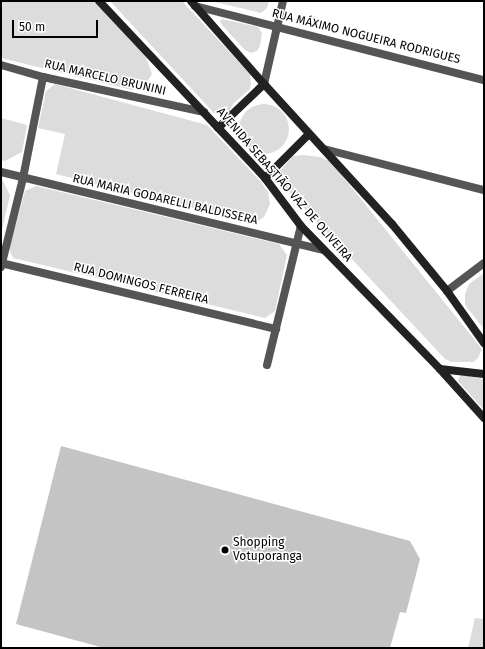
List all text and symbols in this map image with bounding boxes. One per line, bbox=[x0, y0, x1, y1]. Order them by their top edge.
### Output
street label: RUA MÁXIMO NOGUEIRA RODRIGUES bbox=[270, 7, 462, 67]
scale bar bbox=[14, 12, 100, 38]
text: 50 m bbox=[19, 20, 45, 34]
street label: RUA MARCELO BRUNINI bbox=[43, 57, 167, 99]
street label: AVENIDA SEBASTIÃO VAZ DE OLIVEIRA bbox=[213, 105, 355, 265]
street label: RUA MARIA GODARELLI BALDISSERA bbox=[71, 172, 259, 228]
street label: RUA DOMINGOS FERREIRA bbox=[72, 260, 210, 308]
place label: Shopping Votuporanga bbox=[233, 536, 302, 564]
marker: Shopping Votuporanga bbox=[220, 545, 230, 555]

